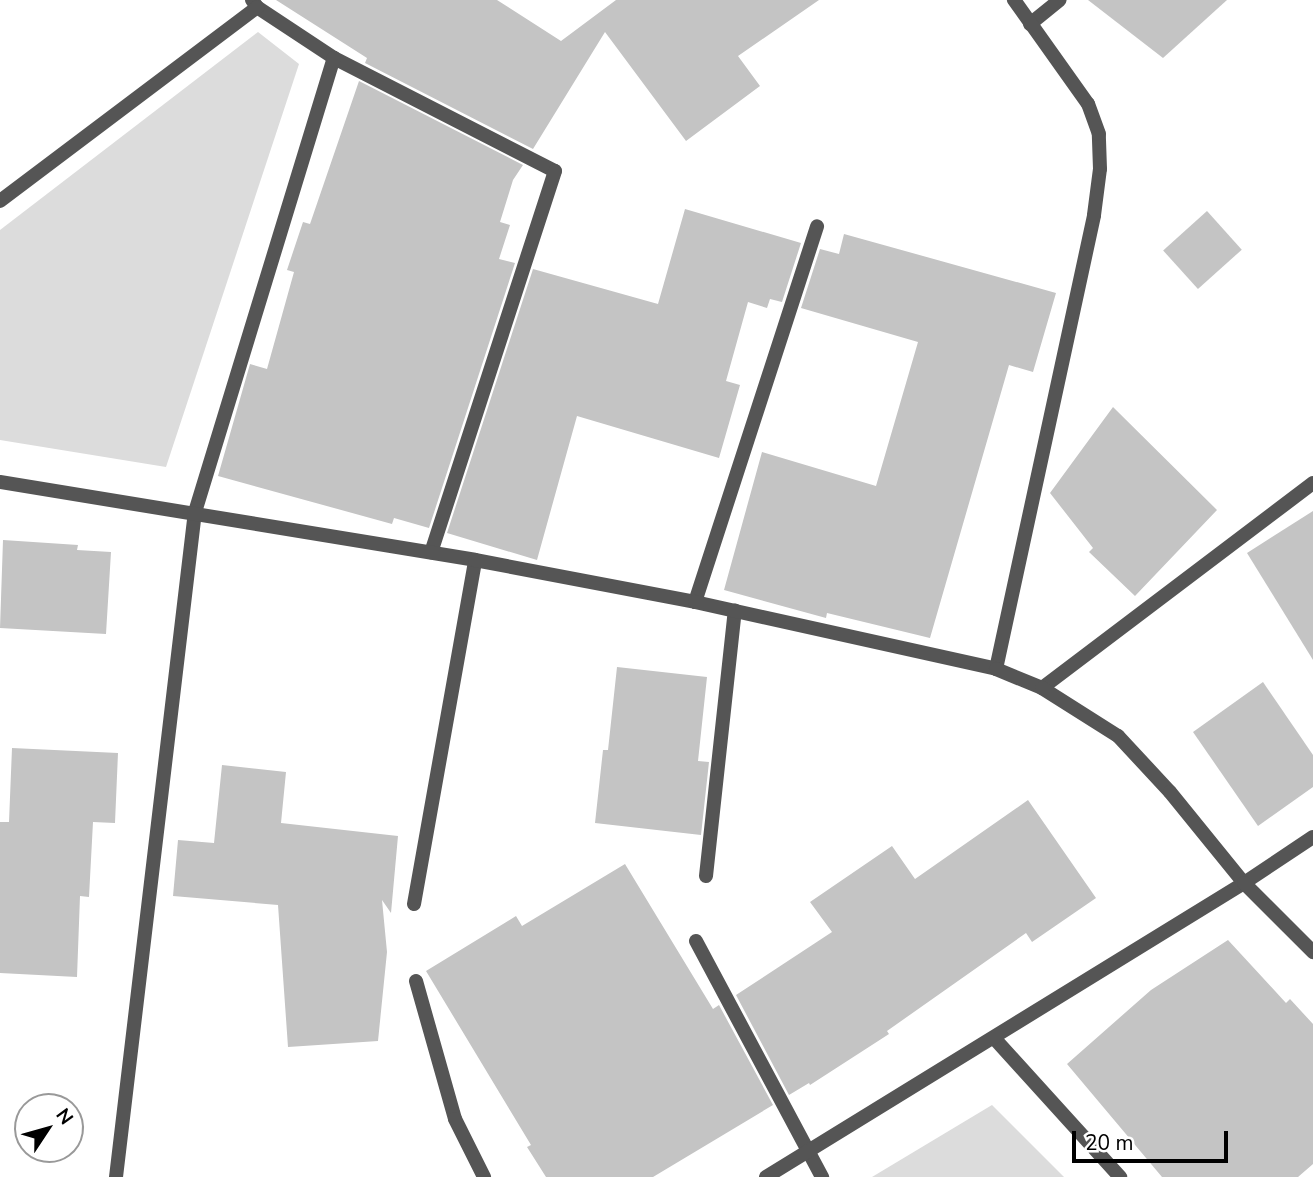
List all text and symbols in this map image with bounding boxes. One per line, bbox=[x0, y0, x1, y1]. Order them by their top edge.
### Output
north arrow bbox=[14, 1093, 84, 1163]
text: N bbox=[50, 1103, 79, 1130]
scale bar bbox=[1075, 1118, 1231, 1162]
text: 20 m bbox=[1085, 1129, 1134, 1157]

